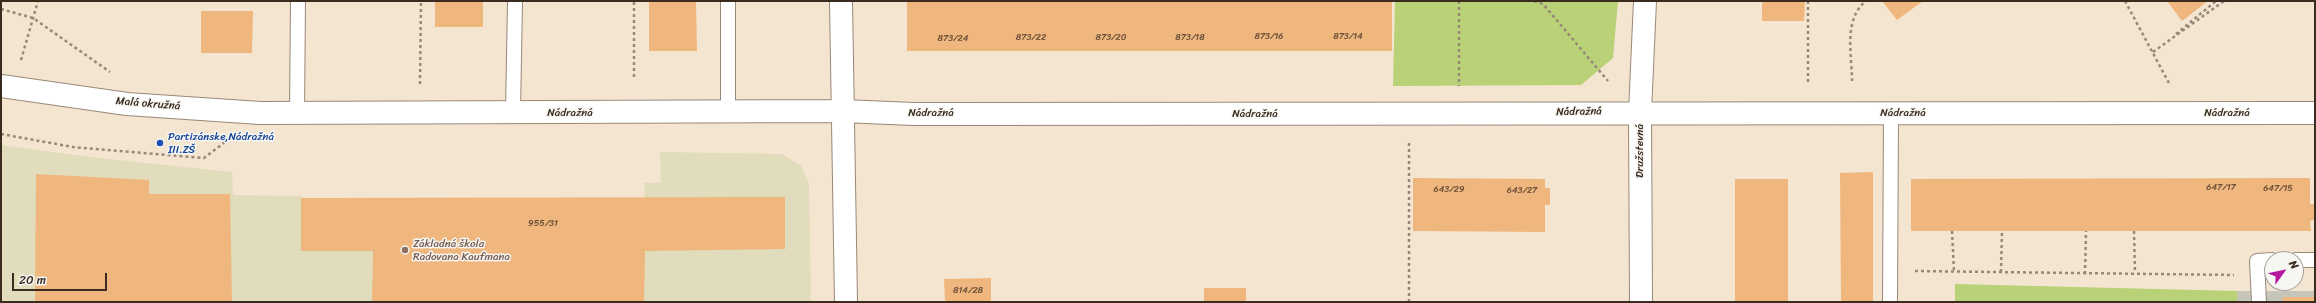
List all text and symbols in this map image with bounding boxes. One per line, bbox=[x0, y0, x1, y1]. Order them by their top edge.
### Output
house number: 873/16 bbox=[1255, 32, 1283, 42]
house number: 873/14 bbox=[1333, 32, 1363, 42]
house number: 873/22 bbox=[1016, 33, 1046, 43]
house number: 873/20 bbox=[1096, 33, 1126, 43]
house number: 873/18 bbox=[1175, 33, 1205, 43]
house number: 873/24 bbox=[938, 34, 968, 44]
street label: Malá okružná bbox=[115, 95, 181, 113]
street label: Nádražná bbox=[1556, 105, 1602, 119]
street label: Nádražná bbox=[547, 106, 593, 120]
street label: Nádražná bbox=[908, 106, 954, 120]
street label: Nádražná bbox=[1880, 106, 1926, 120]
street label: Nádražná bbox=[2204, 106, 2250, 120]
street label: Nádražná bbox=[1232, 107, 1278, 121]
street label: Družstevná bbox=[1633, 124, 1647, 178]
place label: Partizánske,Nádražná III.ZŠ bbox=[168, 130, 274, 156]
marker: Partizánske,Nádražná III.ZŠ bbox=[155, 138, 165, 148]
house number: 647/17 bbox=[2206, 183, 2236, 193]
house number: 647/15 bbox=[2263, 184, 2293, 194]
house number: 643/29 bbox=[1434, 185, 1464, 195]
house number: 643/27 bbox=[1507, 186, 1537, 196]
house number: 955/31 bbox=[528, 219, 558, 229]
place label: Základná škola Radovana Kaufmana bbox=[413, 237, 510, 263]
marker: Základná škola Radovana Kaufmana bbox=[400, 245, 410, 255]
north arrow bbox=[2264, 251, 2304, 291]
text: N bbox=[2284, 256, 2304, 273]
scale bar bbox=[14, 265, 109, 291]
text: 20 m bbox=[19, 269, 46, 291]
house number: 814/28 bbox=[953, 286, 983, 296]

